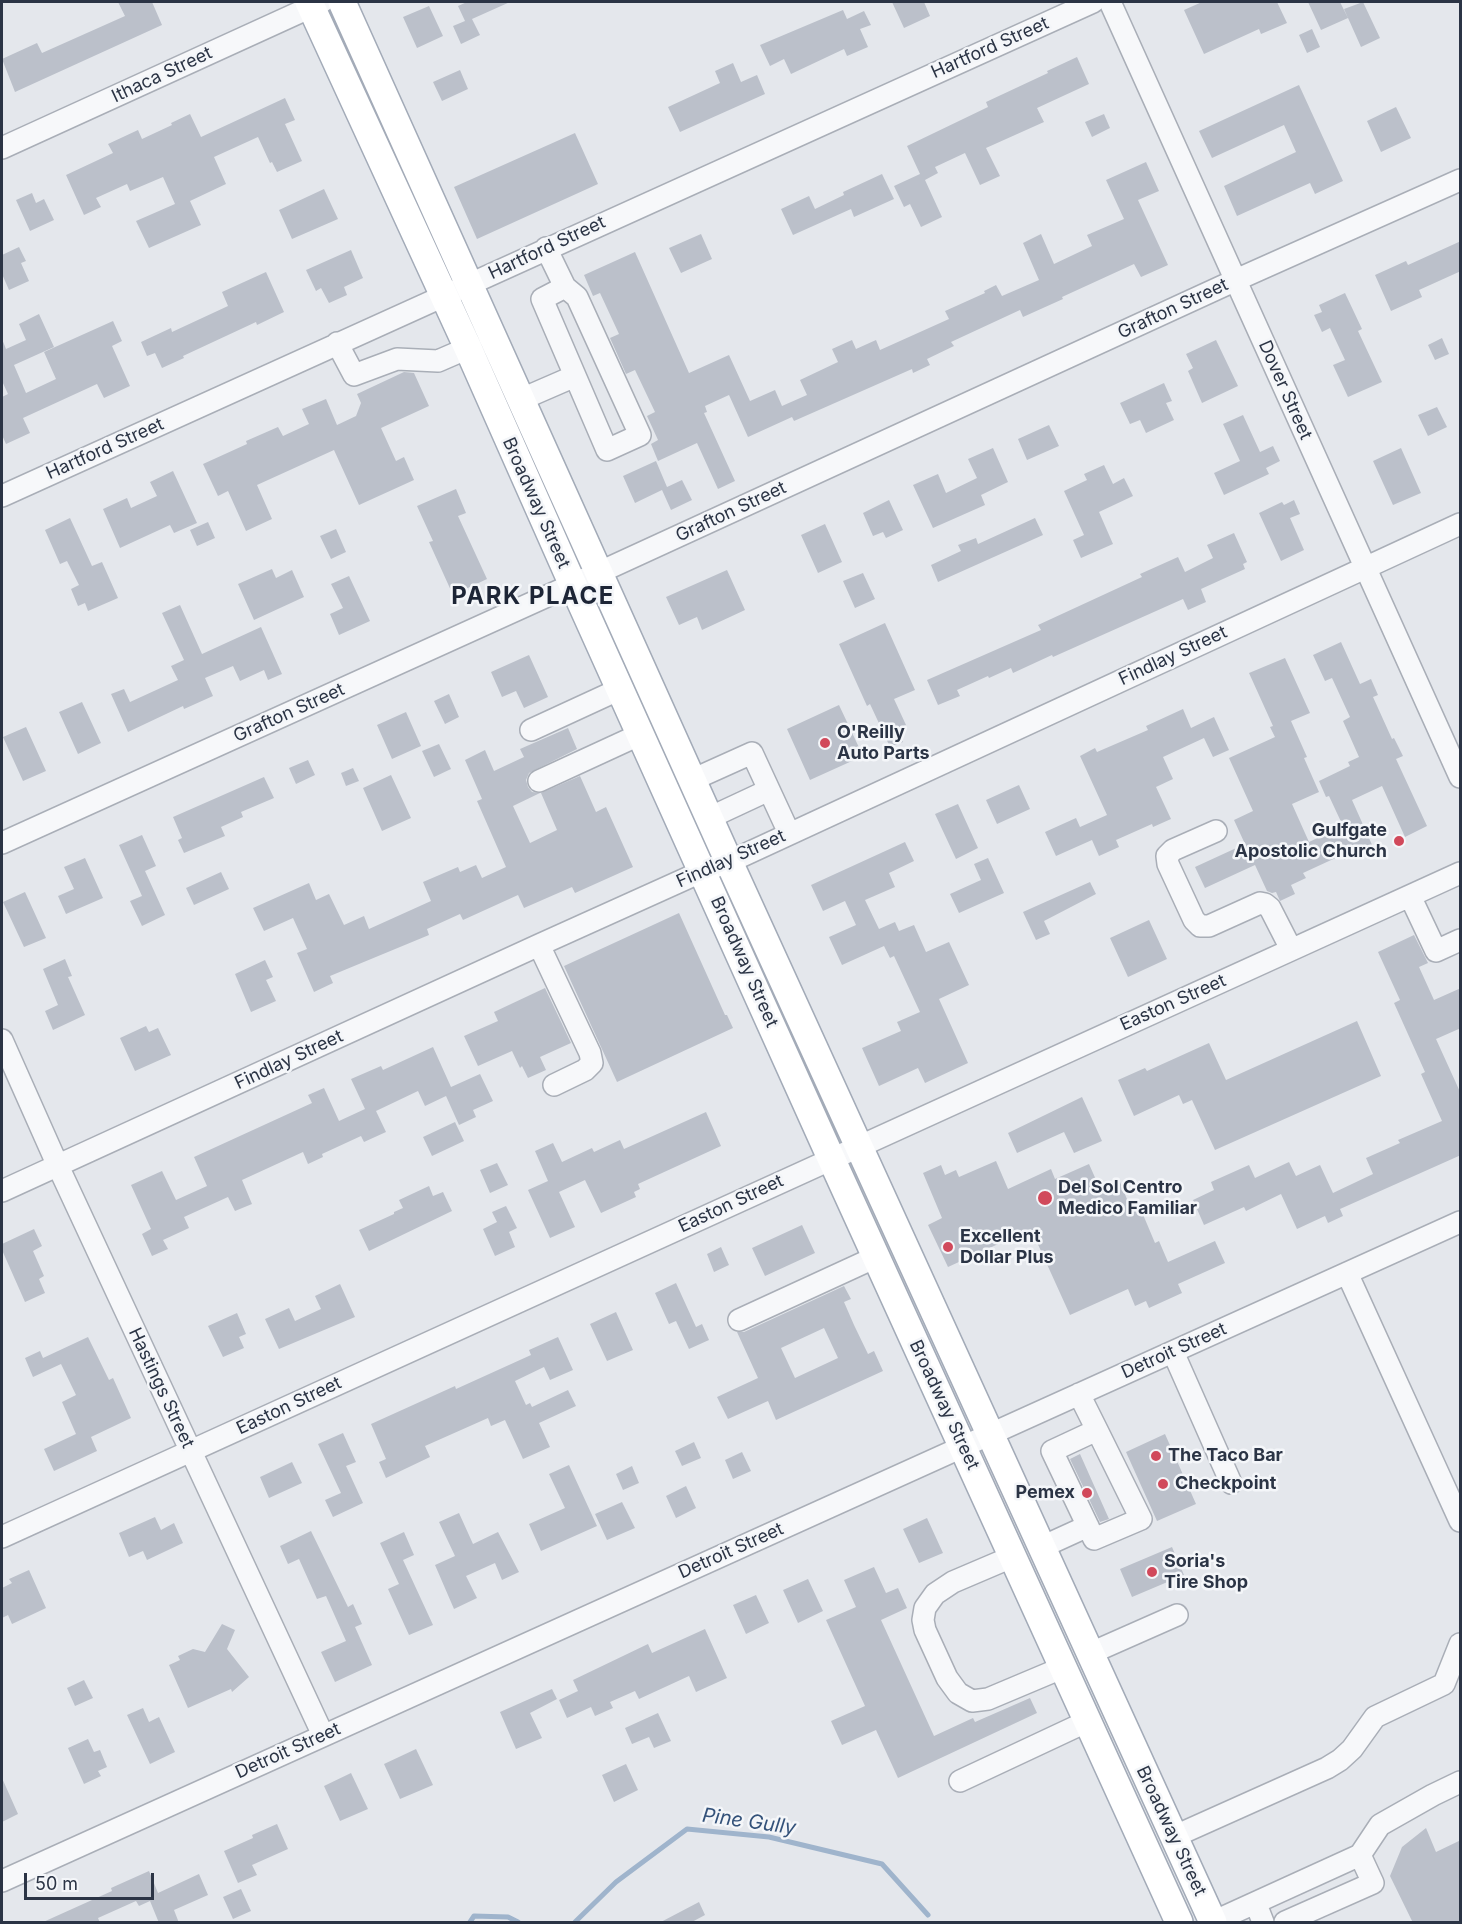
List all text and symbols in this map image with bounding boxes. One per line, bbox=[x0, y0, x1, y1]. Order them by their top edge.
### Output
street label: Hartford Street bbox=[928, 12, 1052, 84]
street label: Ithaca Street bbox=[108, 42, 216, 108]
street label: Hartford Street bbox=[485, 212, 609, 284]
street label: Grafton Street bbox=[1114, 274, 1232, 344]
street label: Dover Street bbox=[1254, 337, 1316, 443]
street label: Hartford Street bbox=[43, 413, 167, 485]
street label: Broadway Street bbox=[497, 434, 575, 572]
street label: Grafton Street bbox=[672, 477, 790, 547]
district label: PARK PLACE bbox=[451, 583, 615, 611]
street label: Findlay Street bbox=[1116, 622, 1230, 690]
street label: Grafton Street bbox=[230, 679, 348, 747]
place label: O'Reilly Auto Parts bbox=[837, 722, 929, 764]
marker: O'Reilly Auto Parts bbox=[818, 736, 832, 750]
place label: Gulfgate Apostolic Church bbox=[1235, 820, 1387, 862]
street label: Findlay Street bbox=[673, 825, 789, 893]
marker: Gulfgate Apostolic Church bbox=[1392, 834, 1406, 848]
street label: Broadway Street bbox=[705, 893, 783, 1031]
street label: Easton Street bbox=[1117, 970, 1229, 1036]
street label: Findlay Street bbox=[232, 1026, 346, 1094]
street label: Easton Street bbox=[675, 1170, 787, 1238]
place label: Del Sol Centro Medico Familiar bbox=[1058, 1177, 1197, 1220]
marker: Del Sol Centro Medico Familiar bbox=[1036, 1189, 1054, 1207]
place label: Excellent Dollar Plus bbox=[960, 1226, 1054, 1268]
marker: Excellent Dollar Plus bbox=[941, 1240, 955, 1254]
street label: Detroit Street bbox=[1118, 1318, 1230, 1384]
street label: Hastings Street bbox=[124, 1324, 198, 1452]
street label: Broadway Street bbox=[904, 1337, 984, 1473]
street label: Easton Street bbox=[233, 1372, 345, 1440]
place label: The Taco Bar bbox=[1168, 1445, 1283, 1467]
marker: The Taco Bar bbox=[1149, 1449, 1163, 1463]
place label: Checkpoint bbox=[1175, 1473, 1276, 1495]
marker: Checkpoint bbox=[1156, 1477, 1170, 1491]
place label: Pemex bbox=[1016, 1482, 1075, 1504]
marker: Pemex bbox=[1080, 1486, 1094, 1500]
street label: Detroit Street bbox=[675, 1518, 787, 1584]
place label: Soria's Tire Shop bbox=[1164, 1551, 1248, 1594]
marker: Soria's Tire Shop bbox=[1145, 1565, 1159, 1579]
street label: Detroit Street bbox=[232, 1718, 344, 1784]
street label: Broadway Street bbox=[1131, 1763, 1211, 1899]
water label: Pine Gully bbox=[701, 1804, 797, 1840]
scale bar bbox=[27, 1861, 158, 1899]
text: 50 m bbox=[35, 1873, 78, 1894]

